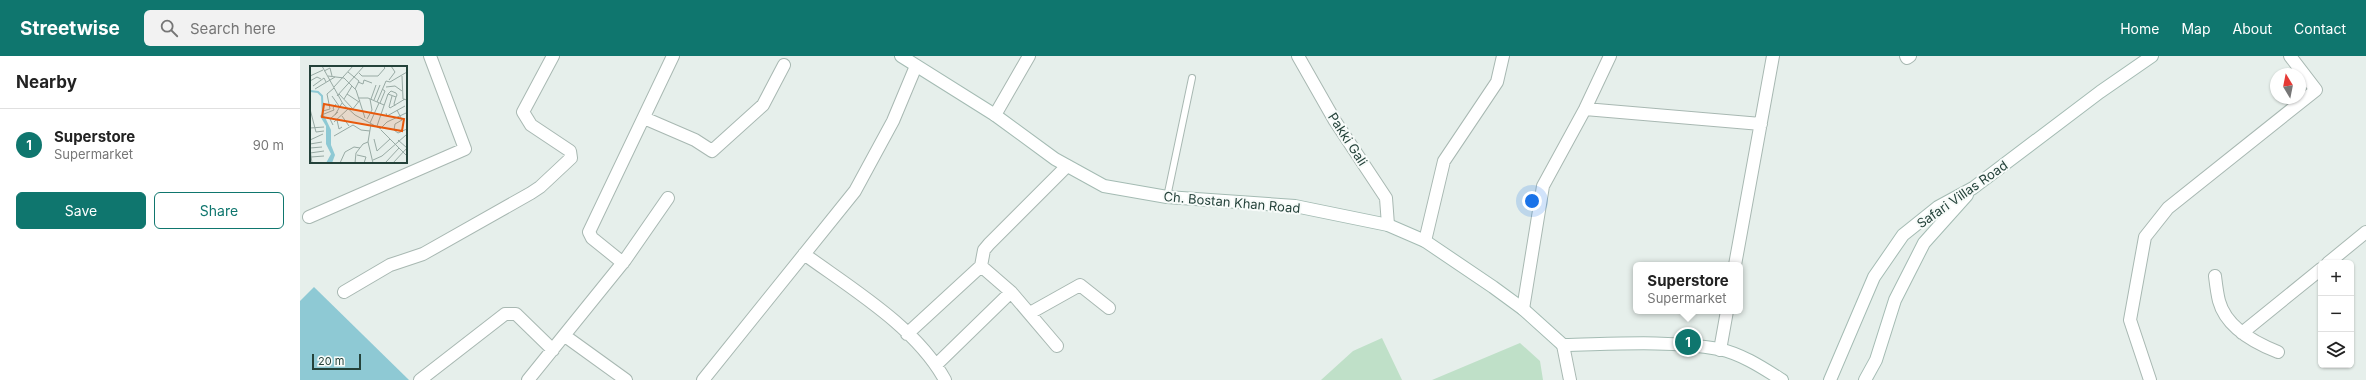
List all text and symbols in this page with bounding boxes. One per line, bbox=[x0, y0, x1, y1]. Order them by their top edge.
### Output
search box bbox=[144, 10, 424, 46]
text: Streetwise bbox=[20, 17, 120, 40]
icon: search bbox=[158, 17, 180, 39]
text: Search here bbox=[190, 19, 276, 38]
text: Home bbox=[2120, 20, 2159, 37]
text: Map bbox=[2181, 20, 2211, 37]
text: About bbox=[2233, 20, 2272, 37]
text: Contact bbox=[2294, 20, 2346, 37]
inset map bbox=[310, 66, 407, 163]
north arrow bbox=[2270, 68, 2306, 104]
text: Nearby bbox=[16, 72, 77, 92]
street label: Pakki Gali bbox=[1325, 109, 1371, 169]
text: Superstore bbox=[54, 127, 135, 146]
text: 1 bbox=[26, 137, 32, 153]
text: 90 m bbox=[253, 137, 284, 153]
text: Supermarket bbox=[54, 146, 133, 162]
street label: Safari Villas Road bbox=[1914, 157, 2010, 231]
street label: Ch. Bostan Khan Road bbox=[1163, 188, 1301, 216]
your location bbox=[1522, 191, 1542, 211]
button: Save bbox=[16, 192, 146, 229]
button: Share bbox=[154, 192, 284, 229]
map controls bbox=[2318, 260, 2354, 368]
button: + bbox=[2318, 260, 2354, 296]
popup bbox=[1633, 262, 1743, 314]
text: Superstore bbox=[1647, 271, 1729, 290]
text: Supermarket bbox=[1647, 290, 1726, 306]
button: − bbox=[2318, 296, 2354, 332]
pin: 1 bbox=[1675, 327, 1701, 357]
button: layers bbox=[2318, 332, 2354, 368]
scale bar bbox=[312, 352, 361, 371]
text: 20 m bbox=[318, 354, 344, 368]

